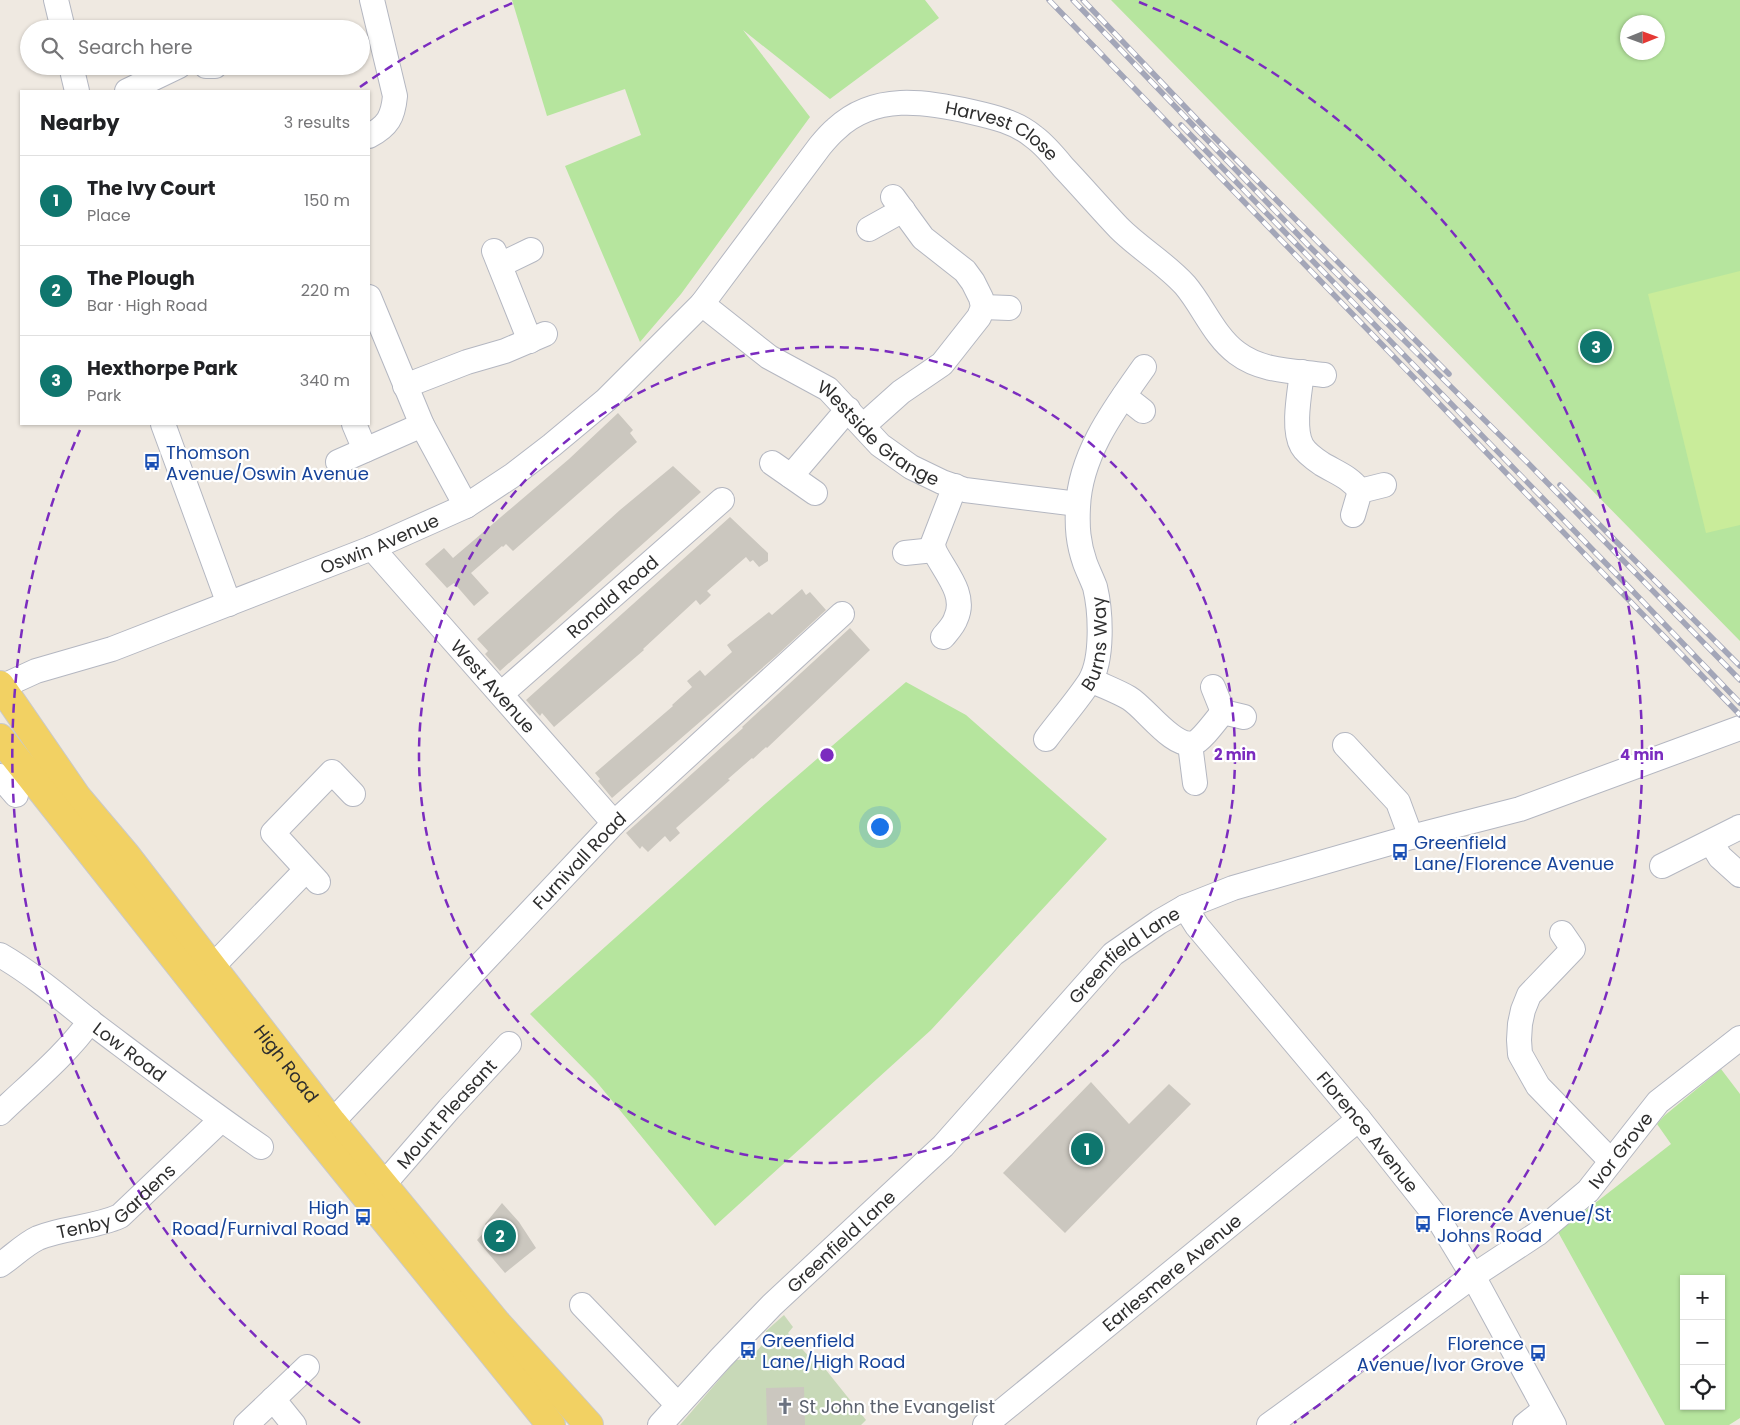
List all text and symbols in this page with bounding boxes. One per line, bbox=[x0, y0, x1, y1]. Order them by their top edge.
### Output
north arrow bbox=[1620, 15, 1665, 60]
search box bbox=[20, 20, 370, 75]
icon: search bbox=[38, 34, 66, 62]
text: Search here bbox=[78, 34, 192, 61]
street label: Harvest Close bbox=[943, 94, 1064, 166]
text: Nearby bbox=[40, 108, 120, 137]
text: 3 results bbox=[284, 111, 350, 134]
text: The Ivy Court bbox=[87, 175, 216, 202]
text: 1 bbox=[53, 189, 59, 212]
text: 150 m bbox=[304, 189, 350, 212]
text: Place bbox=[87, 204, 131, 227]
text: The Plough bbox=[87, 265, 195, 292]
text: 2 bbox=[51, 279, 61, 302]
text: 220 m bbox=[301, 279, 350, 302]
text: Bar · High Road bbox=[87, 294, 207, 317]
pin: 3 bbox=[1580, 328, 1612, 366]
text: Hexthorpe Park bbox=[87, 355, 238, 382]
text: 3 bbox=[51, 369, 61, 392]
text: 340 m bbox=[300, 369, 350, 392]
street label: Westside Grange bbox=[813, 373, 944, 491]
text: Park bbox=[87, 384, 121, 407]
place label: Thomson Avenue/Oswin Avenue bbox=[166, 440, 369, 486]
bus stop icon: Thomson Avenue/Oswin Avenue bbox=[142, 452, 162, 472]
street label: Oswin Avenue bbox=[316, 507, 443, 580]
street label: Ronald Road bbox=[561, 549, 663, 644]
street label: Burns Way bbox=[1074, 595, 1112, 696]
street label: West Avenue bbox=[445, 634, 542, 738]
text: 2 min bbox=[1214, 744, 1256, 765]
text: 4 min bbox=[1620, 744, 1664, 765]
centre of rings bbox=[818, 746, 836, 764]
street label: Furnivall Road bbox=[527, 806, 631, 915]
your location bbox=[867, 814, 893, 840]
place label: Greenfield Lane/Florence Avenue bbox=[1414, 830, 1614, 876]
bus stop icon: Greenfield Lane/Florence Avenue bbox=[1390, 842, 1410, 862]
street label: Greenfield Lane bbox=[1062, 900, 1184, 1009]
street label: Low Road bbox=[88, 1016, 172, 1087]
street label: High Road bbox=[249, 1019, 325, 1108]
street label: Mount Pleasant bbox=[390, 1053, 502, 1174]
street label: Florence Avenue bbox=[1312, 1066, 1425, 1197]
street label: Ivor Grove bbox=[1582, 1106, 1658, 1194]
pin: 1 bbox=[1071, 1130, 1103, 1168]
street label: Tenby Gardens bbox=[54, 1158, 181, 1244]
street label: Greenfield Lane bbox=[781, 1184, 901, 1298]
place label: High Road/Furnival Road bbox=[172, 1195, 349, 1241]
place label: Florence Avenue/St Johns Road bbox=[1437, 1202, 1612, 1248]
bus stop icon: High Road/Furnival Road bbox=[353, 1207, 373, 1227]
street label: Earlesmere Avenue bbox=[1097, 1208, 1246, 1337]
bus stop icon: Florence Avenue/St Johns Road bbox=[1413, 1214, 1433, 1234]
pin: 2 bbox=[484, 1217, 516, 1255]
map controls bbox=[1680, 1275, 1725, 1410]
button: + bbox=[1680, 1275, 1725, 1320]
button: − bbox=[1680, 1320, 1725, 1365]
place label: Greenfield Lane/High Road bbox=[762, 1328, 905, 1374]
place label: Florence Avenue/Ivor Grove bbox=[1357, 1331, 1524, 1377]
bus stop icon: Greenfield Lane/High Road bbox=[738, 1340, 758, 1360]
bus stop icon: Florence Avenue/Ivor Grove bbox=[1528, 1343, 1548, 1363]
button: locate bbox=[1680, 1365, 1725, 1410]
place label: St John the Evangelist bbox=[799, 1394, 995, 1419]
church icon: St John the Evangelist bbox=[775, 1396, 795, 1416]

